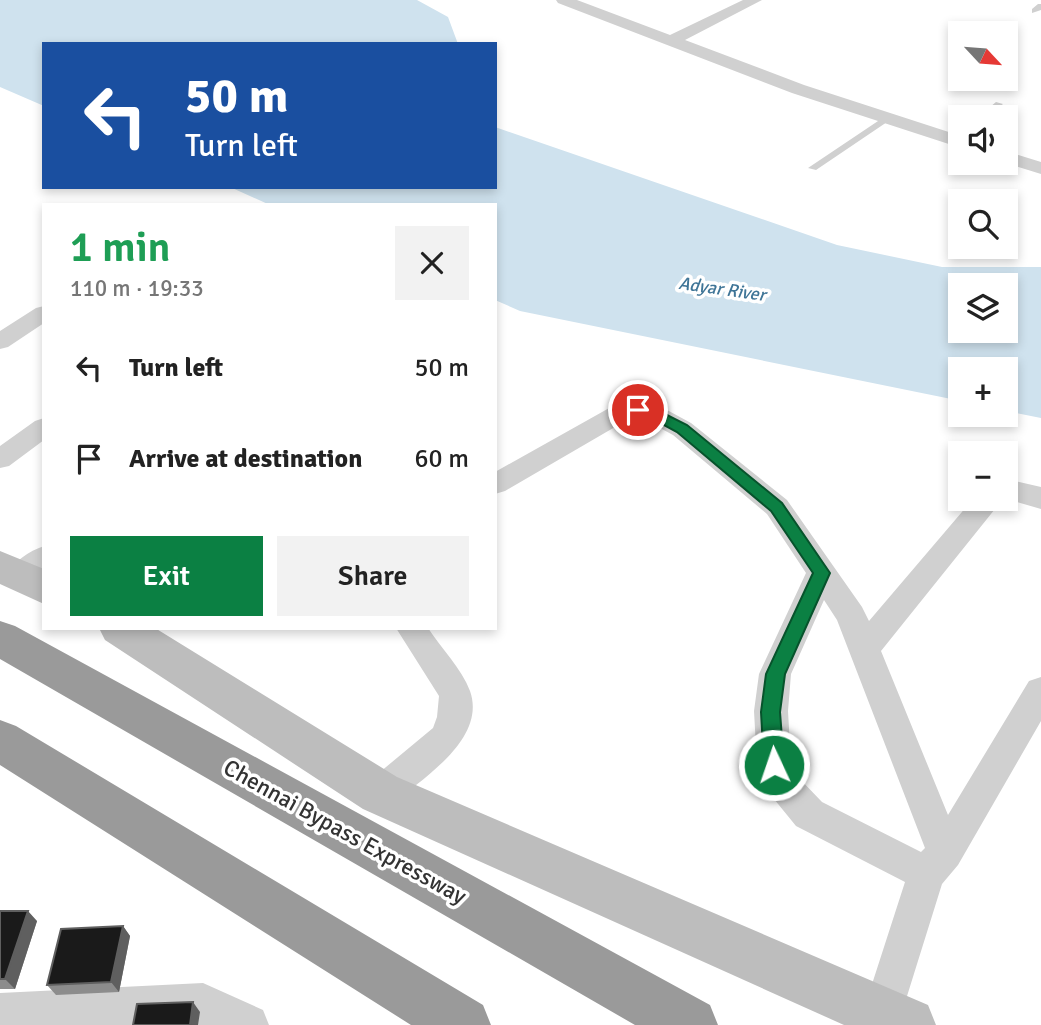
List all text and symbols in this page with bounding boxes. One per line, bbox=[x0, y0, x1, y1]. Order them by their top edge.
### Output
north arrow bbox=[948, 21, 1018, 91]
map controls bbox=[948, 21, 1018, 511]
text: 50 m bbox=[185, 66, 288, 126]
icon: left bbox=[70, 70, 161, 161]
button: sound bbox=[948, 105, 1018, 175]
text: Turn left bbox=[185, 126, 298, 165]
button: search bbox=[948, 189, 1018, 259]
text: 1 min bbox=[70, 222, 171, 273]
button: close bbox=[395, 226, 469, 300]
water label: Adyar River bbox=[677, 272, 769, 306]
button: layers bbox=[948, 273, 1018, 343]
text: 110 m · 19:33 bbox=[70, 274, 204, 303]
icon: left bbox=[70, 349, 108, 387]
text: Turn left bbox=[129, 352, 223, 384]
text: 50 m bbox=[414, 352, 469, 384]
button: + bbox=[948, 357, 1018, 427]
pin bbox=[608, 380, 668, 440]
icon: arrive bbox=[619, 391, 657, 429]
icon: arrive bbox=[70, 440, 108, 478]
button: − bbox=[948, 441, 1018, 511]
text: Arrive at destination bbox=[129, 443, 362, 475]
text: 60 m bbox=[414, 443, 469, 475]
button: Exit bbox=[70, 536, 263, 616]
button: Share bbox=[277, 536, 469, 616]
position arrow bbox=[737, 728, 811, 802]
street label: Chennai Bypass Expressway bbox=[218, 753, 472, 911]

